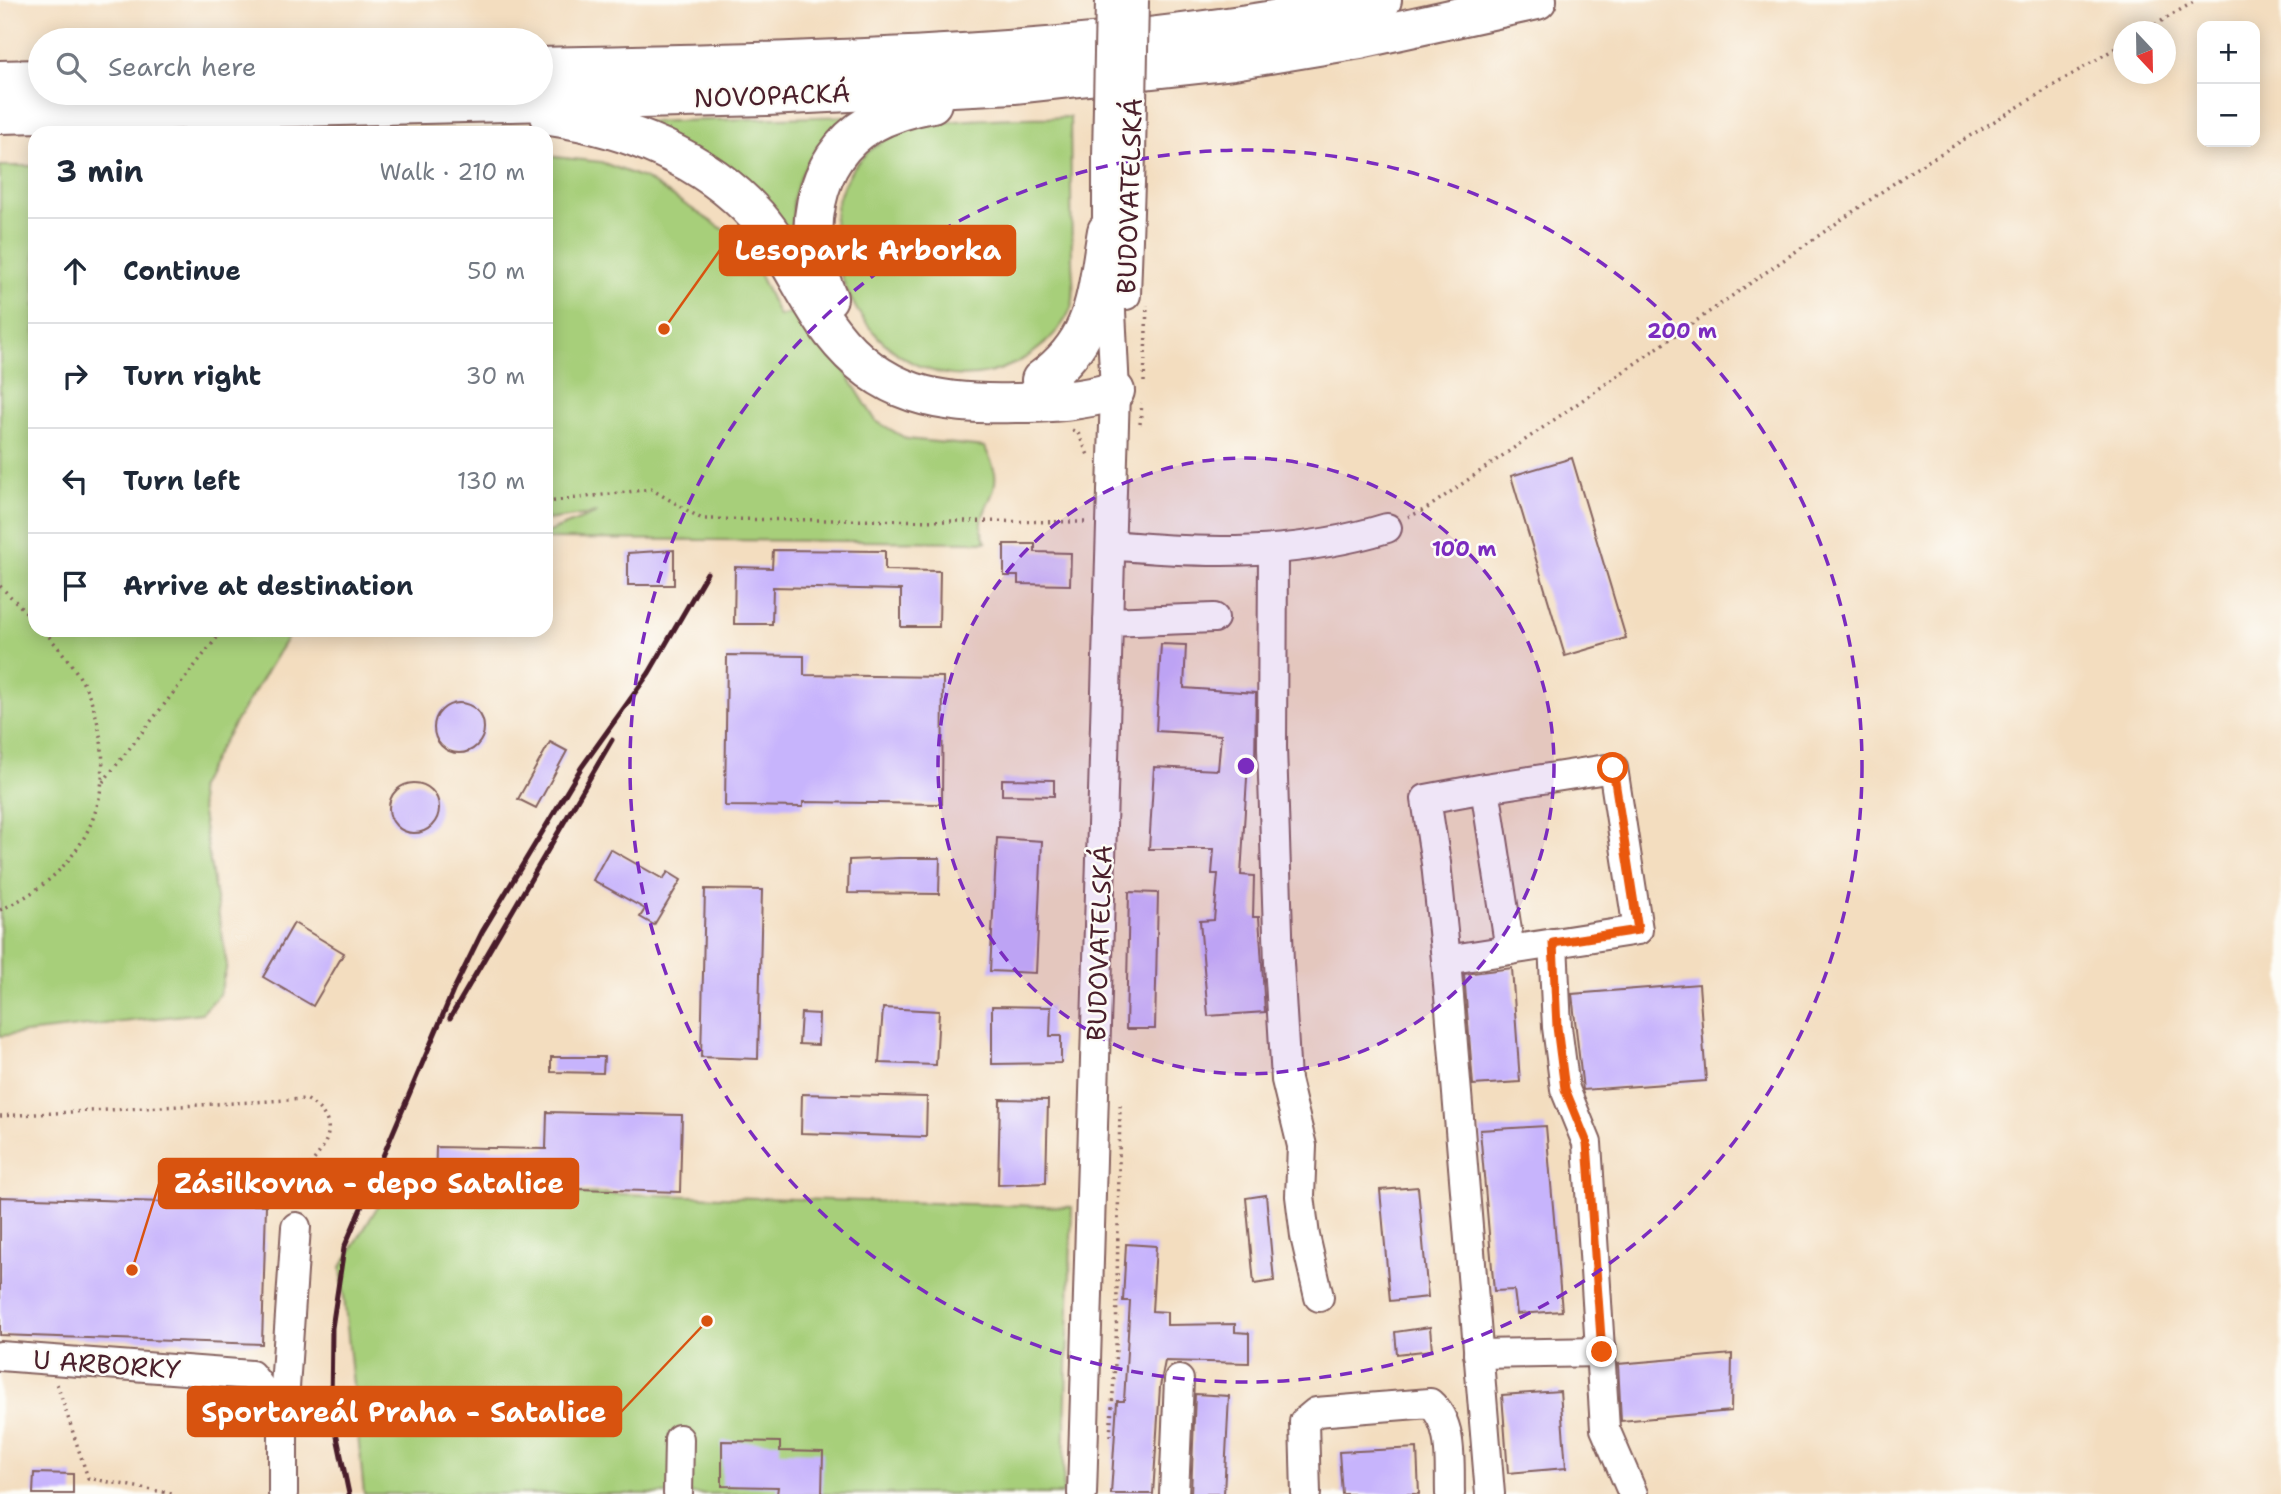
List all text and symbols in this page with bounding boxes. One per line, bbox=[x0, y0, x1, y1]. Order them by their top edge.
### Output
north arrow bbox=[2113, 21, 2176, 84]
map controls bbox=[2197, 21, 2260, 147]
button: + bbox=[2197, 21, 2260, 84]
search box bbox=[28, 28, 553, 105]
icon: search bbox=[52, 48, 90, 86]
text: Search here bbox=[108, 49, 257, 84]
street label: NOVOPACKÁ bbox=[693, 75, 851, 115]
button: − bbox=[2197, 84, 2260, 147]
street label: BUDOVATELSKÁ bbox=[1108, 98, 1150, 294]
text: 3 min bbox=[56, 151, 143, 192]
text: Walk · 210 m bbox=[380, 157, 525, 187]
callout: Lesopark Arborka bbox=[720, 226, 1015, 275]
text: Lesopark Arborka bbox=[735, 231, 1001, 269]
icon: ahead bbox=[56, 252, 94, 290]
text: Continue bbox=[123, 253, 241, 288]
text: 50 m bbox=[467, 256, 525, 286]
text: 200 m bbox=[1647, 317, 1717, 345]
icon: right bbox=[56, 357, 94, 395]
text: Turn right bbox=[123, 358, 261, 393]
text: 30 m bbox=[466, 361, 525, 391]
icon: left bbox=[56, 462, 94, 500]
text: Turn left bbox=[123, 463, 240, 498]
text: 130 m bbox=[457, 466, 525, 496]
text: 100 m bbox=[1432, 535, 1496, 563]
icon: arrive bbox=[56, 567, 94, 605]
text: Arrive at destination bbox=[123, 568, 413, 603]
route start bbox=[1597, 752, 1628, 783]
centre of rings bbox=[1234, 754, 1258, 778]
street label: BUDOVATELSKÁ bbox=[1078, 845, 1120, 1041]
callout: Zásilkovna - depo Satalice bbox=[159, 1159, 578, 1208]
text: Zásilkovna - depo Satalice bbox=[174, 1164, 564, 1202]
route end bbox=[1586, 1336, 1617, 1367]
street label: U ARBORKY bbox=[32, 1341, 182, 1387]
callout: Sportareál Praha - Satalice bbox=[188, 1387, 621, 1436]
text: Sportareál Praha - Satalice bbox=[201, 1393, 607, 1431]

